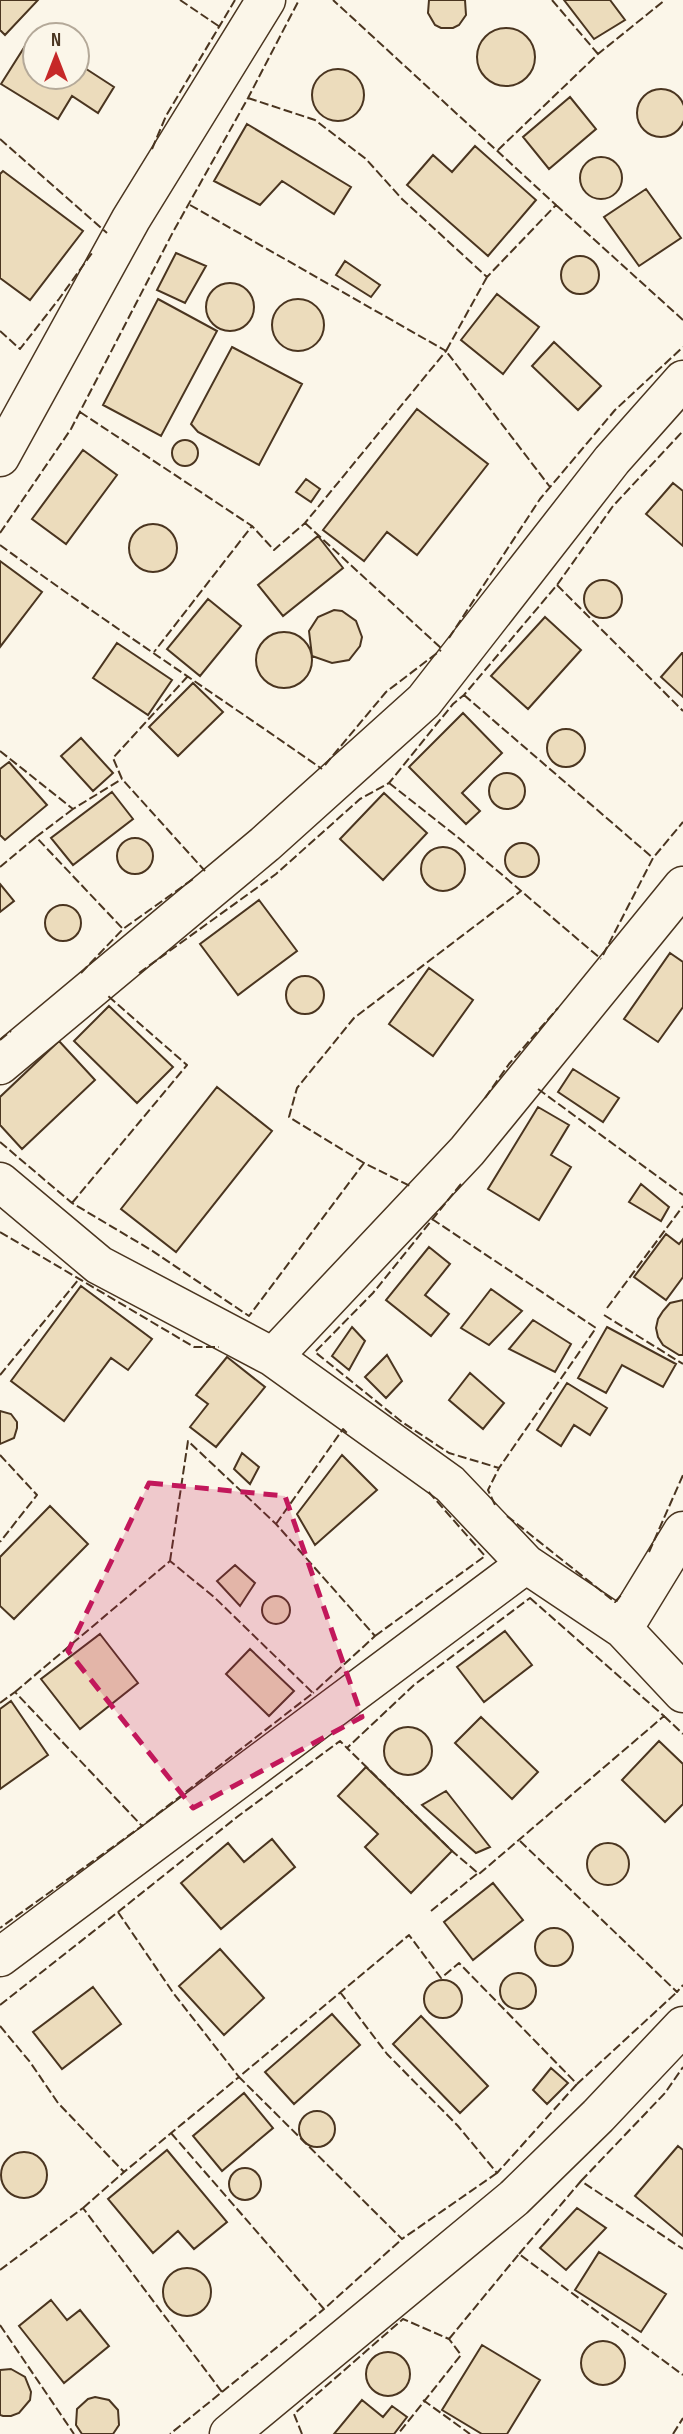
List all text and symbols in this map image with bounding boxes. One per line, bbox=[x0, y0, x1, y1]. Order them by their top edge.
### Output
north arrow bbox=[21, 21, 91, 91]
text: N bbox=[51, 29, 61, 52]

